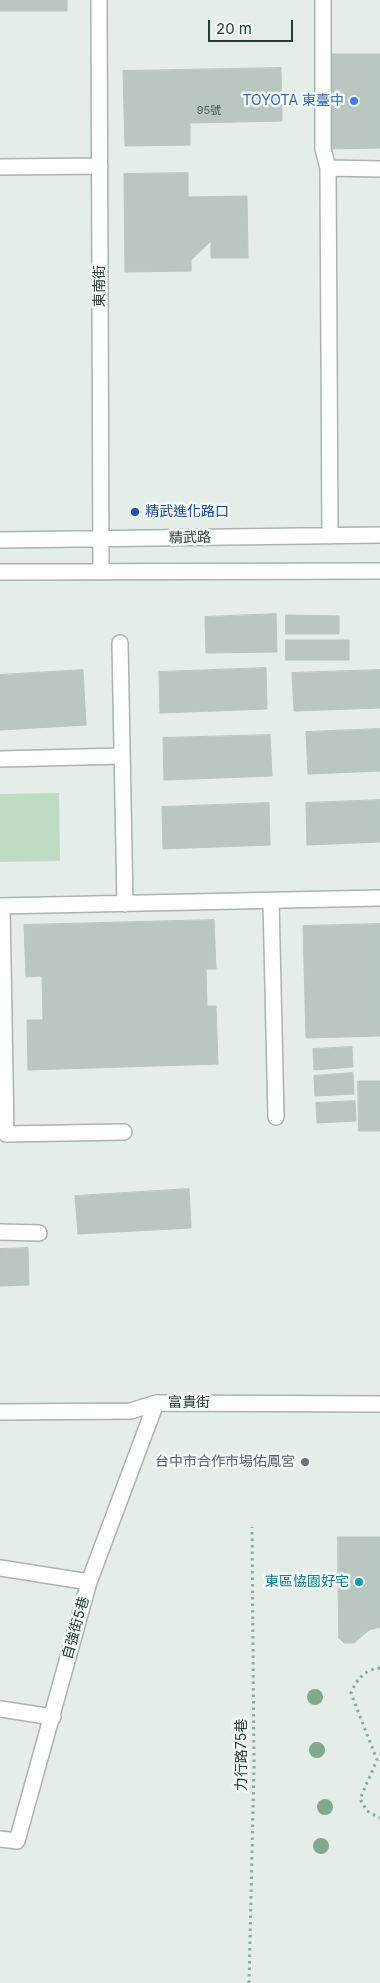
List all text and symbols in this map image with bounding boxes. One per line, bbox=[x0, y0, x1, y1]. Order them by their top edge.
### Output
scale bar bbox=[210, 10, 295, 42]
text: 20 m bbox=[216, 19, 252, 38]
place label: TOYOTA 東臺中 bbox=[242, 93, 344, 109]
marker: TOYOTA 東臺中 bbox=[348, 95, 360, 107]
house number: 95號 bbox=[197, 104, 221, 118]
street label: 東南街 bbox=[92, 265, 108, 307]
place label: 精武進化路口 bbox=[145, 504, 229, 520]
marker: 精武進化路口 bbox=[129, 506, 141, 518]
street label: 精武路 bbox=[169, 529, 211, 547]
street label: 富貴街 bbox=[168, 1395, 210, 1411]
place label: 台中市合作市場佑鳳宮 bbox=[155, 1454, 295, 1470]
marker: 台中市合作市場佑鳳宮 bbox=[299, 1456, 311, 1468]
place label: 東區恊園好宅 bbox=[265, 1574, 349, 1590]
marker: 東區恊園好宅 bbox=[353, 1576, 365, 1588]
street label: 自強街5巷 bbox=[59, 1595, 93, 1661]
street label: 力行路75巷 bbox=[234, 1719, 250, 1791]

